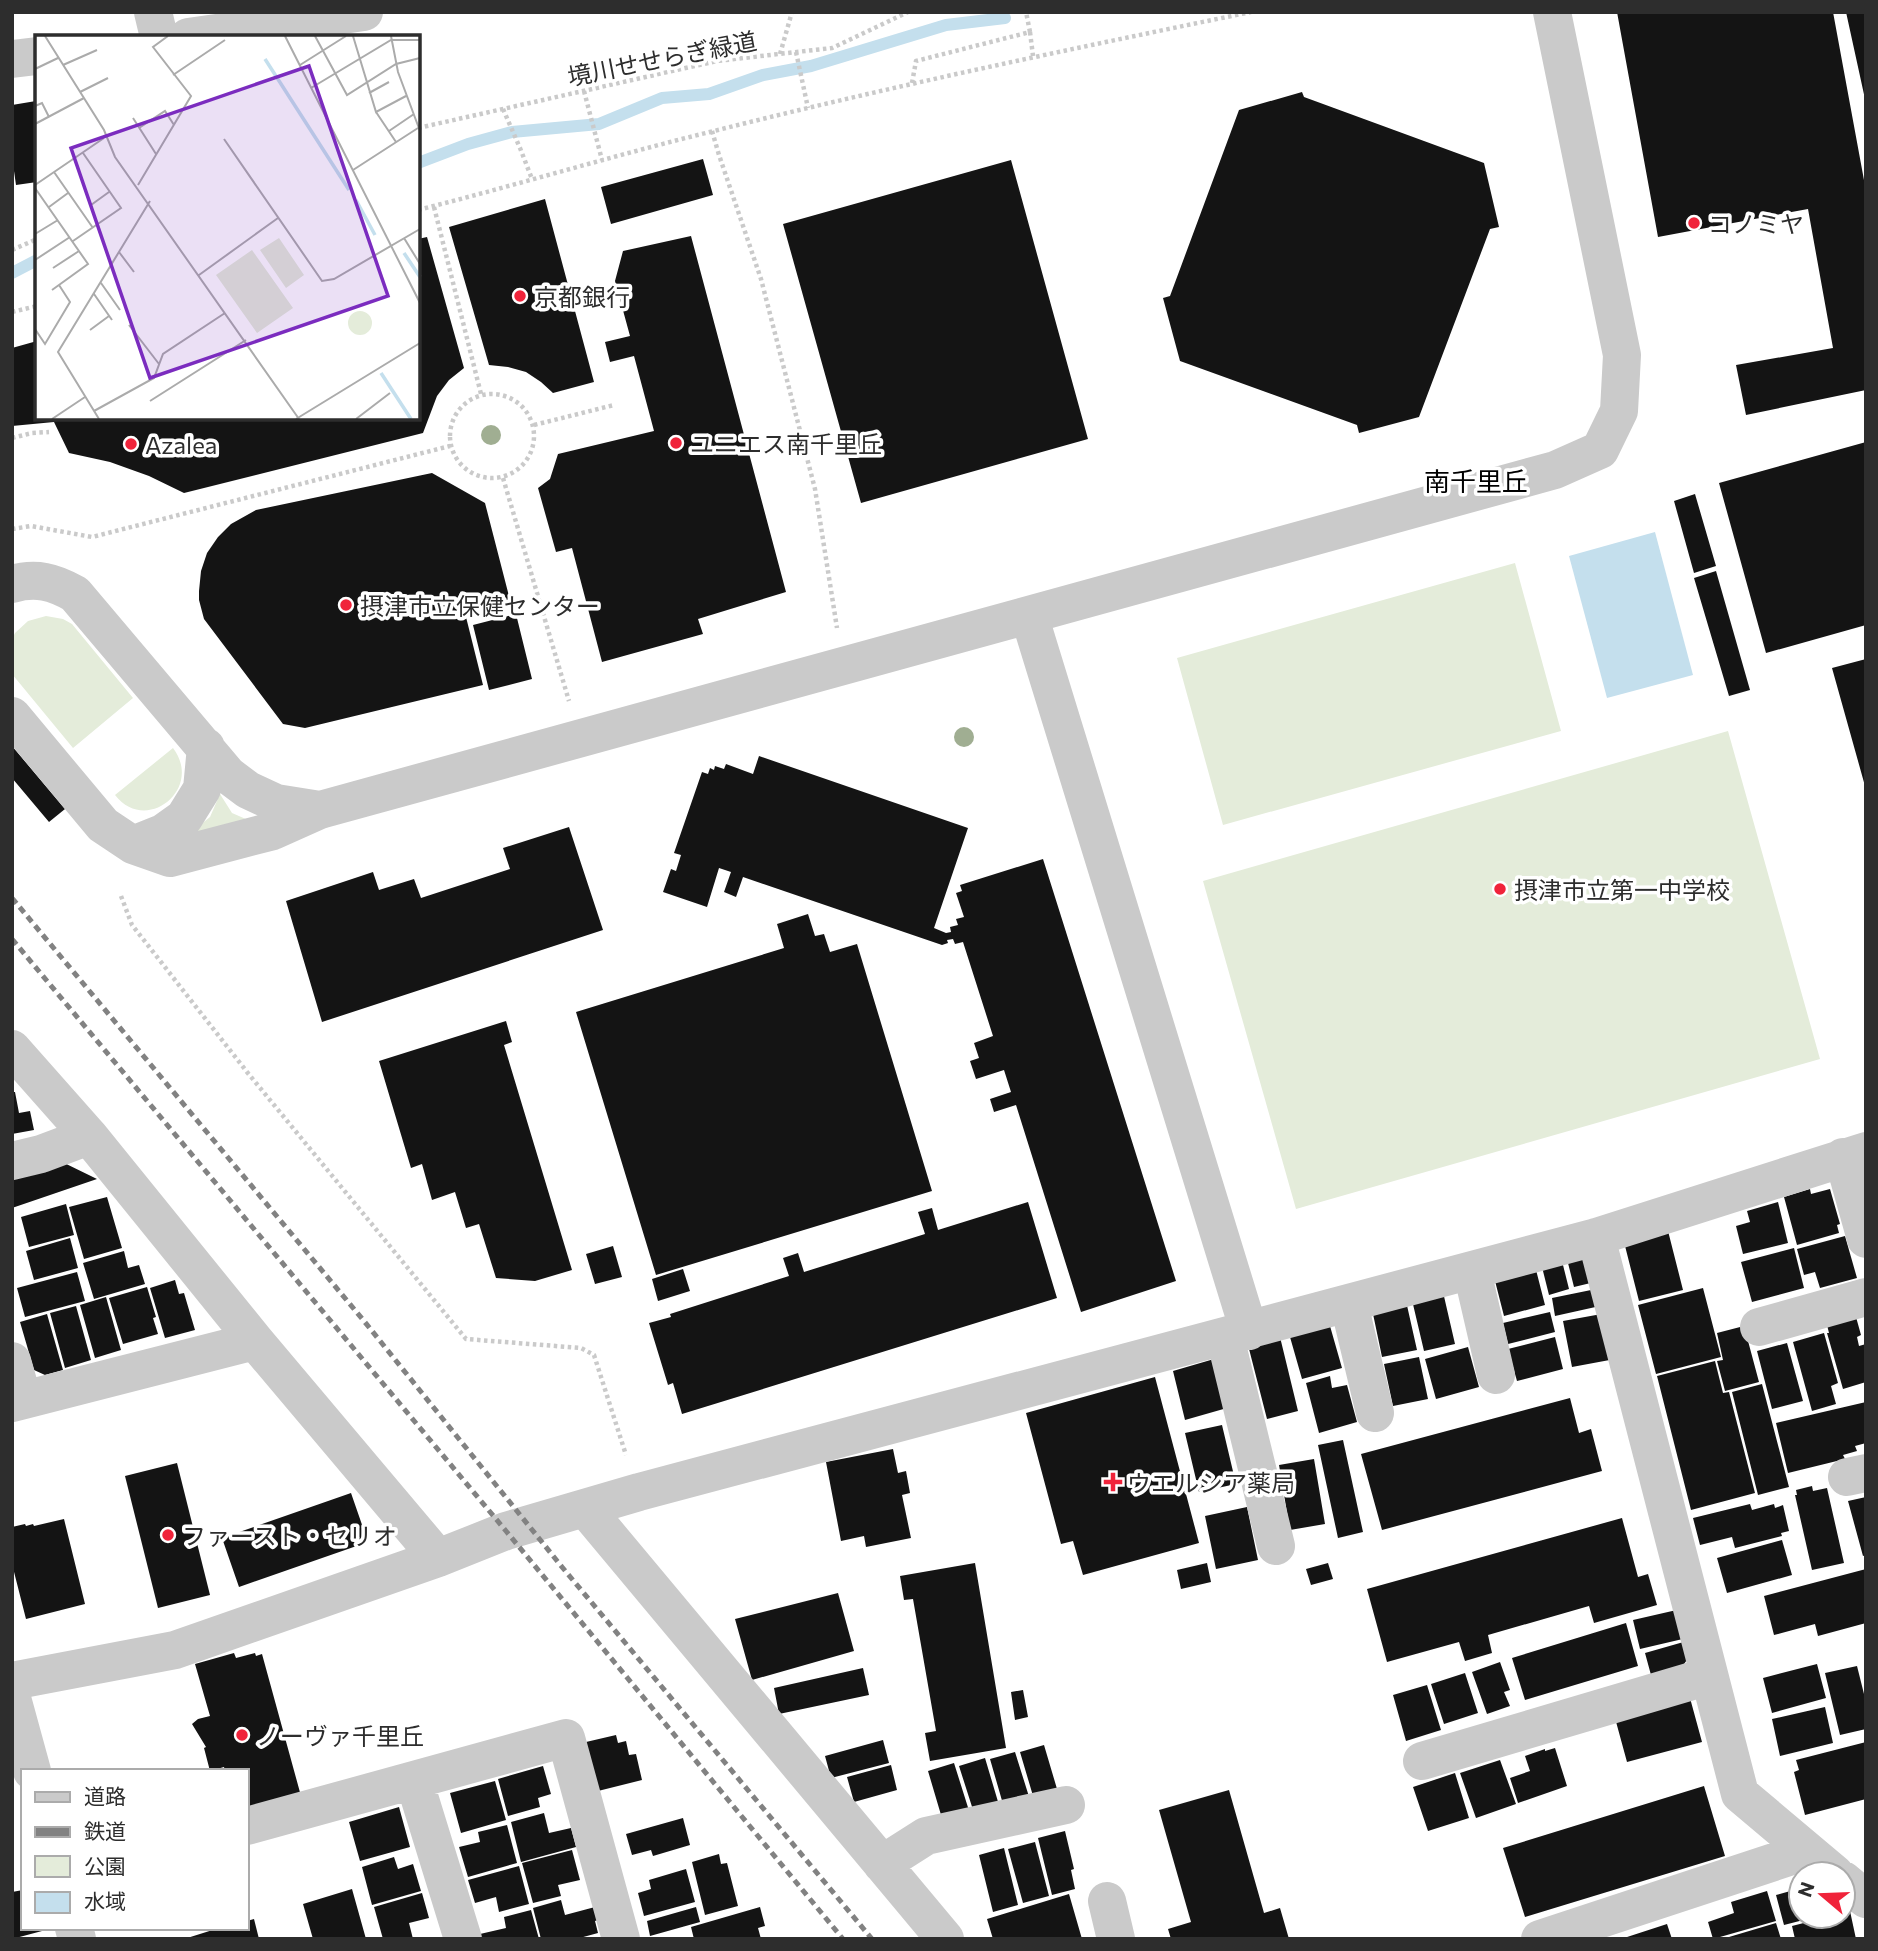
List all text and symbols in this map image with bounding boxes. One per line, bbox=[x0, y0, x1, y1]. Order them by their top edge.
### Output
street label: 境川せせらぎ緑道 bbox=[565, 25, 759, 91]
inset map bbox=[35, 35, 420, 420]
place label: コノミヤ bbox=[1708, 209, 1804, 238]
marker: コノミヤ bbox=[1686, 215, 1702, 231]
place label: 京都銀行 bbox=[534, 282, 630, 311]
marker: 京都銀行 bbox=[512, 288, 528, 304]
place label: ユニエス南千里丘 bbox=[690, 429, 882, 458]
place label: Azalea bbox=[145, 430, 217, 459]
marker: ユニエス南千里丘 bbox=[668, 435, 684, 451]
marker: Azalea bbox=[123, 436, 139, 452]
district label: 南千里丘 bbox=[1424, 465, 1528, 496]
place label: 摂津市立保健センター bbox=[360, 591, 600, 620]
marker: 摂津市立保健センター bbox=[338, 597, 354, 613]
place label: 摂津市立第一中学校 bbox=[1514, 875, 1730, 904]
marker: 摂津市立第一中学校 bbox=[1492, 881, 1508, 897]
place label: ウエルシア薬局 bbox=[1127, 1468, 1295, 1497]
marker: ウエルシア薬局 bbox=[1105, 1474, 1121, 1490]
place label: ファースト・セリオ bbox=[182, 1521, 397, 1550]
marker: ファースト・セリオ bbox=[160, 1527, 176, 1543]
place label: ノーヴァ千里丘 bbox=[256, 1721, 424, 1750]
marker: ノーヴァ千里丘 bbox=[234, 1727, 250, 1743]
legend bbox=[21, 1769, 248, 1930]
text: 道路 bbox=[84, 1783, 126, 1808]
text: 鉄道 bbox=[84, 1818, 126, 1843]
text: 公園 bbox=[84, 1853, 126, 1878]
north arrow bbox=[1787, 1860, 1857, 1930]
text: N bbox=[1792, 1879, 1819, 1900]
text: 水域 bbox=[84, 1888, 126, 1913]

